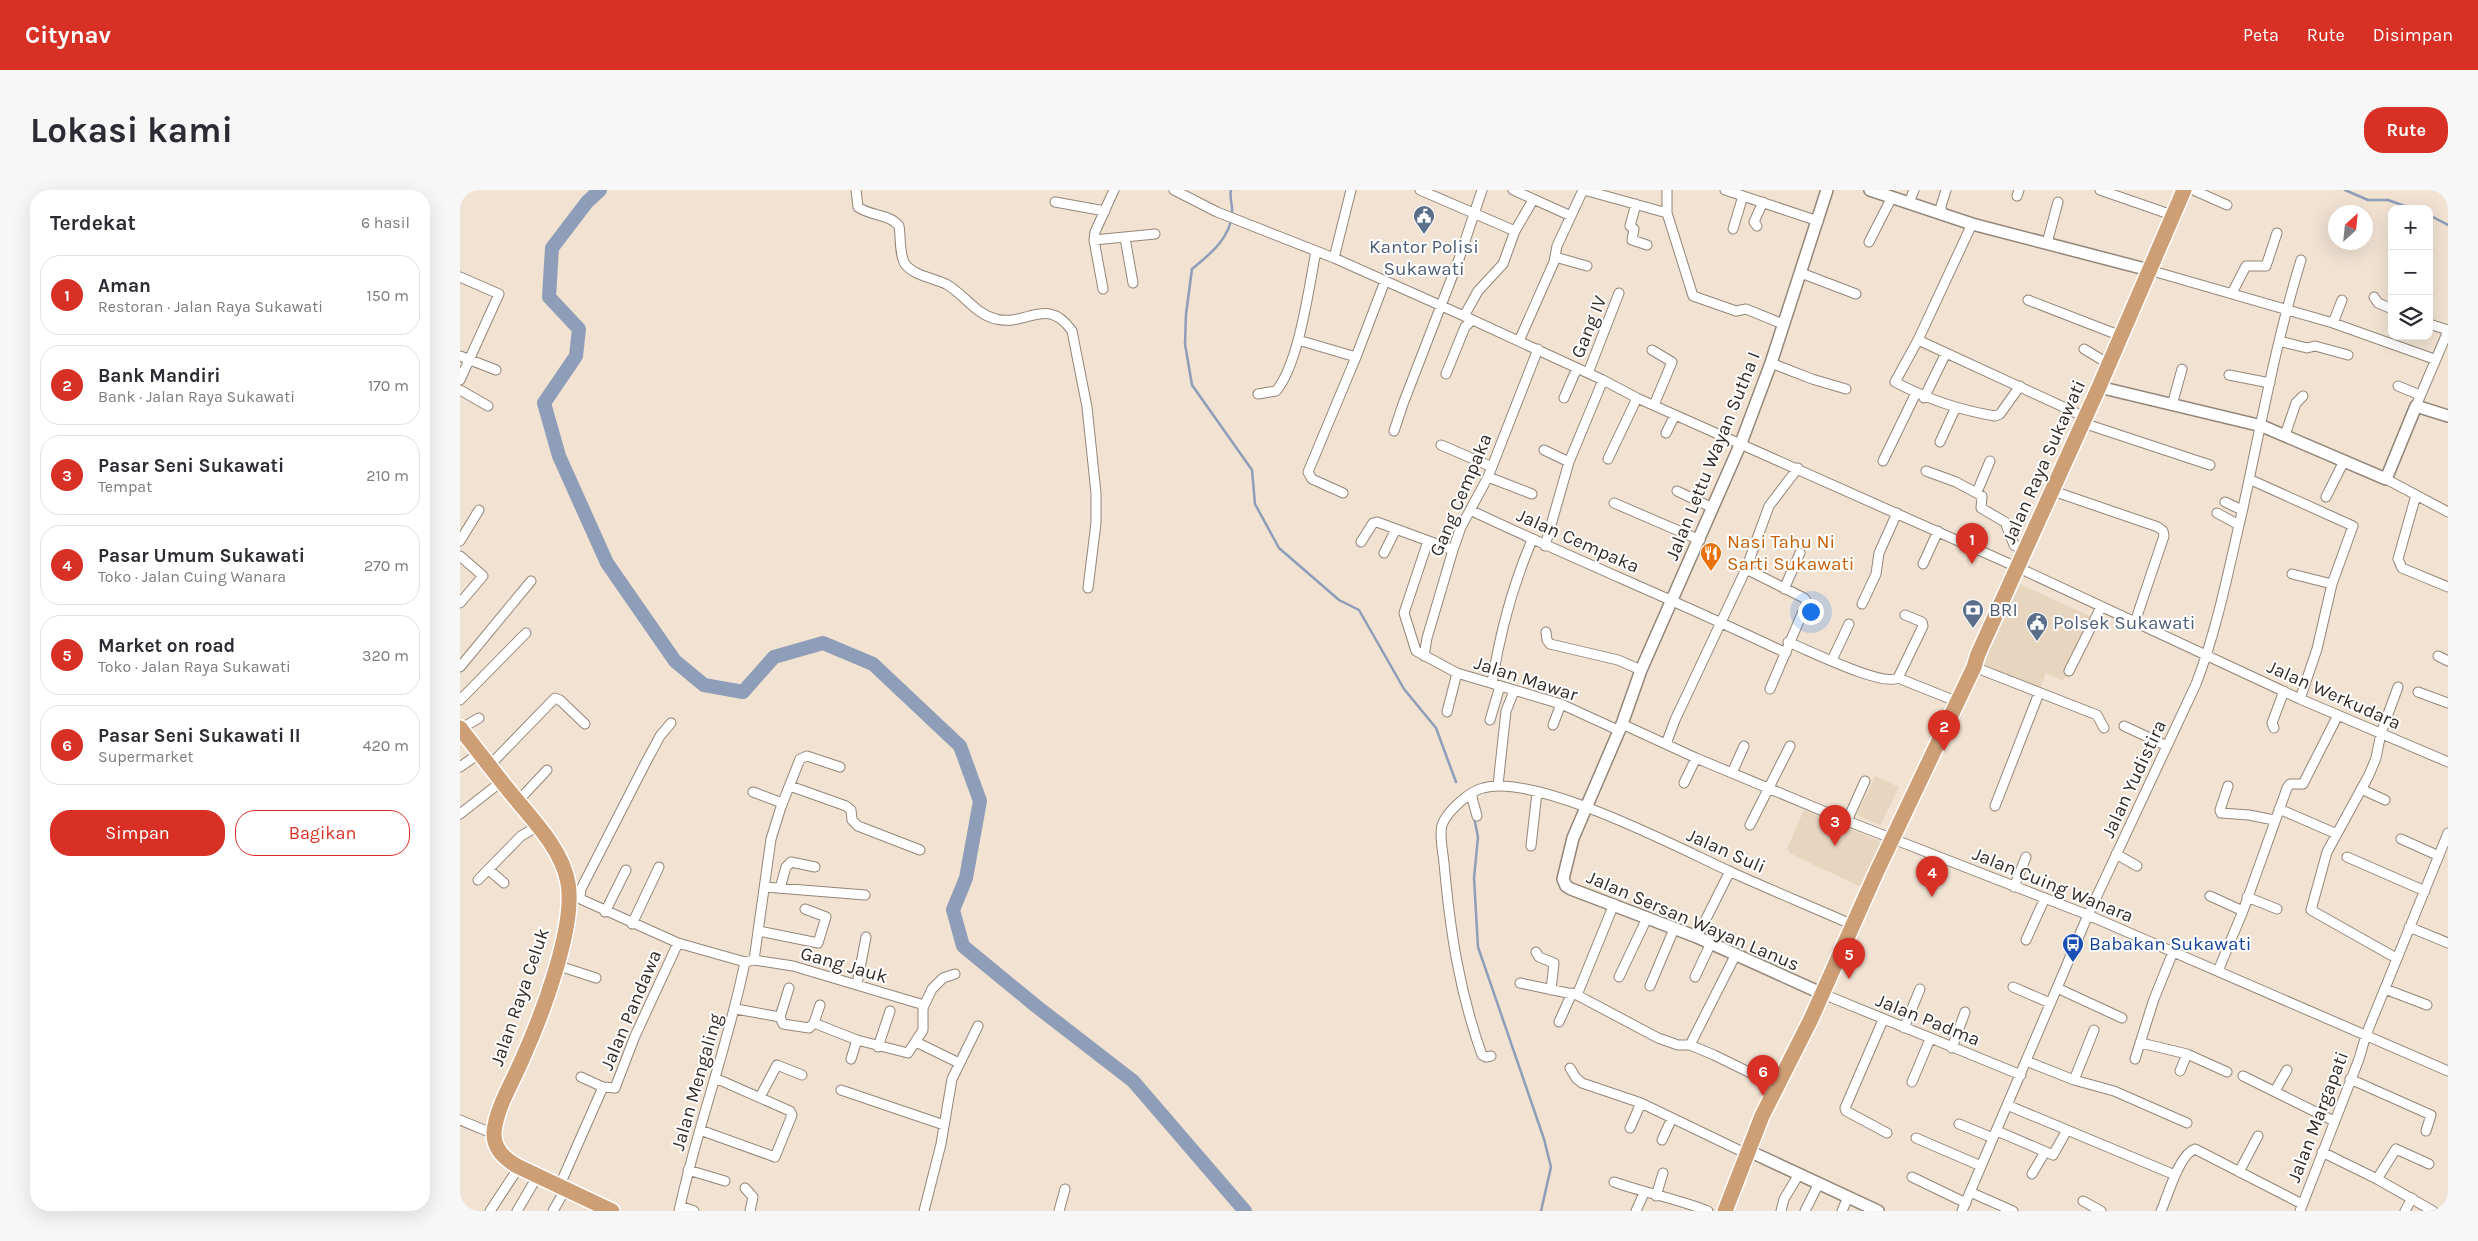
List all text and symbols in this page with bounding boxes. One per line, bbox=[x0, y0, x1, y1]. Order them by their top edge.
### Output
text: Citynav bbox=[25, 21, 111, 49]
text: Peta bbox=[2243, 24, 2279, 46]
text: Rute bbox=[2307, 24, 2345, 46]
text: Disimpan bbox=[2373, 24, 2453, 46]
button: Rute bbox=[2364, 107, 2448, 153]
text: Lokasi kami bbox=[30, 110, 233, 151]
public building icon: Kantor Polisi Sukawati bbox=[1412, 204, 1436, 235]
north arrow bbox=[2328, 205, 2373, 250]
map controls bbox=[2388, 205, 2433, 340]
button: + bbox=[2388, 205, 2433, 250]
text: Terdekat bbox=[50, 211, 136, 235]
text: 6 hasil bbox=[361, 213, 410, 232]
place label: Kantor Polisi Sukawati bbox=[1369, 236, 1479, 280]
button: − bbox=[2388, 250, 2433, 295]
text: Aman bbox=[98, 275, 151, 297]
text: 1 bbox=[64, 286, 70, 305]
text: 150 m bbox=[366, 286, 409, 305]
street label: Gang IV bbox=[1567, 292, 1612, 361]
button: layers bbox=[2388, 295, 2433, 340]
text: Restoran · Jalan Raya Sukawati bbox=[98, 297, 323, 316]
street label: Jalan Lettu Wayan Sutha I bbox=[1661, 349, 1765, 563]
text: Bank Mandiri bbox=[98, 365, 220, 387]
text: 2 bbox=[62, 376, 72, 395]
text: 170 m bbox=[368, 376, 409, 395]
street label: Jalan Raya Sukawati bbox=[1998, 377, 2090, 547]
text: Bank · Jalan Raya Sukawati bbox=[98, 387, 295, 406]
street label: Gang Cempaka bbox=[1425, 430, 1497, 560]
text: Pasar Seni Sukawati bbox=[98, 455, 284, 477]
text: 3 bbox=[62, 466, 72, 485]
text: 210 m bbox=[366, 466, 409, 485]
text: Tempat bbox=[98, 477, 152, 496]
street label: Jalan Cempaka bbox=[1513, 504, 1643, 578]
pin: 1 bbox=[1956, 523, 1988, 564]
place label: Nasi Tahu Ni Sarti Sukawati bbox=[1727, 531, 1854, 575]
restaurant icon: Nasi Tahu Ni Sarti Sukawati bbox=[1699, 541, 1723, 572]
text: Pasar Umum Sukawati bbox=[98, 545, 305, 567]
text: 4 bbox=[62, 556, 72, 575]
text: 270 m bbox=[364, 556, 409, 575]
text: Toko · Jalan Cuing Wanara bbox=[98, 567, 286, 586]
bank icon: BRI bbox=[1961, 598, 1985, 629]
your location bbox=[1798, 599, 1824, 625]
place label: BRI bbox=[1989, 599, 2018, 621]
public building icon: Polsek Sukawati bbox=[2025, 611, 2049, 642]
place label: Polsek Sukawati bbox=[2053, 612, 2195, 634]
text: Market on road bbox=[98, 635, 235, 657]
text: 5 bbox=[62, 646, 72, 665]
text: 320 m bbox=[362, 646, 409, 665]
street label: Jalan Mawar bbox=[1471, 652, 1581, 706]
street label: Jalan Werkudara bbox=[2264, 656, 2404, 734]
text: Toko · Jalan Raya Sukawati bbox=[98, 657, 291, 676]
pin: 2 bbox=[1928, 710, 1960, 751]
street label: Jalan Yudistira bbox=[2097, 717, 2171, 841]
text: Pasar Seni Sukawati II bbox=[98, 725, 301, 747]
text: 6 bbox=[62, 736, 72, 755]
text: 420 m bbox=[363, 736, 409, 755]
text: Supermarket bbox=[98, 747, 194, 766]
pin: 3 bbox=[1819, 805, 1851, 846]
button: Simpan bbox=[50, 810, 225, 856]
button: Bagikan bbox=[235, 810, 410, 856]
street label: Jalan Suli bbox=[1683, 824, 1769, 878]
street label: Jalan Cuing Wanara bbox=[1969, 843, 2137, 927]
pin: 4 bbox=[1916, 856, 1948, 897]
street label: Jalan Sersan Wayan Lanus bbox=[1583, 866, 1803, 976]
street label: Jalan Raya Celuk bbox=[486, 925, 554, 1069]
bus stop icon: Babakan Sukawati bbox=[2061, 932, 2085, 963]
place label: Babakan Sukawati bbox=[2089, 933, 2251, 955]
pin: 5 bbox=[1833, 938, 1865, 979]
street label: Gang Jauk bbox=[798, 942, 890, 988]
street label: Jalan Pandawa bbox=[596, 947, 666, 1073]
street label: Jalan Padma bbox=[1873, 989, 1983, 1051]
street label: Jalan Mengaling bbox=[667, 1011, 727, 1153]
street label: Jalan Margapati bbox=[2283, 1048, 2353, 1186]
pin: 6 bbox=[1747, 1055, 1779, 1096]

